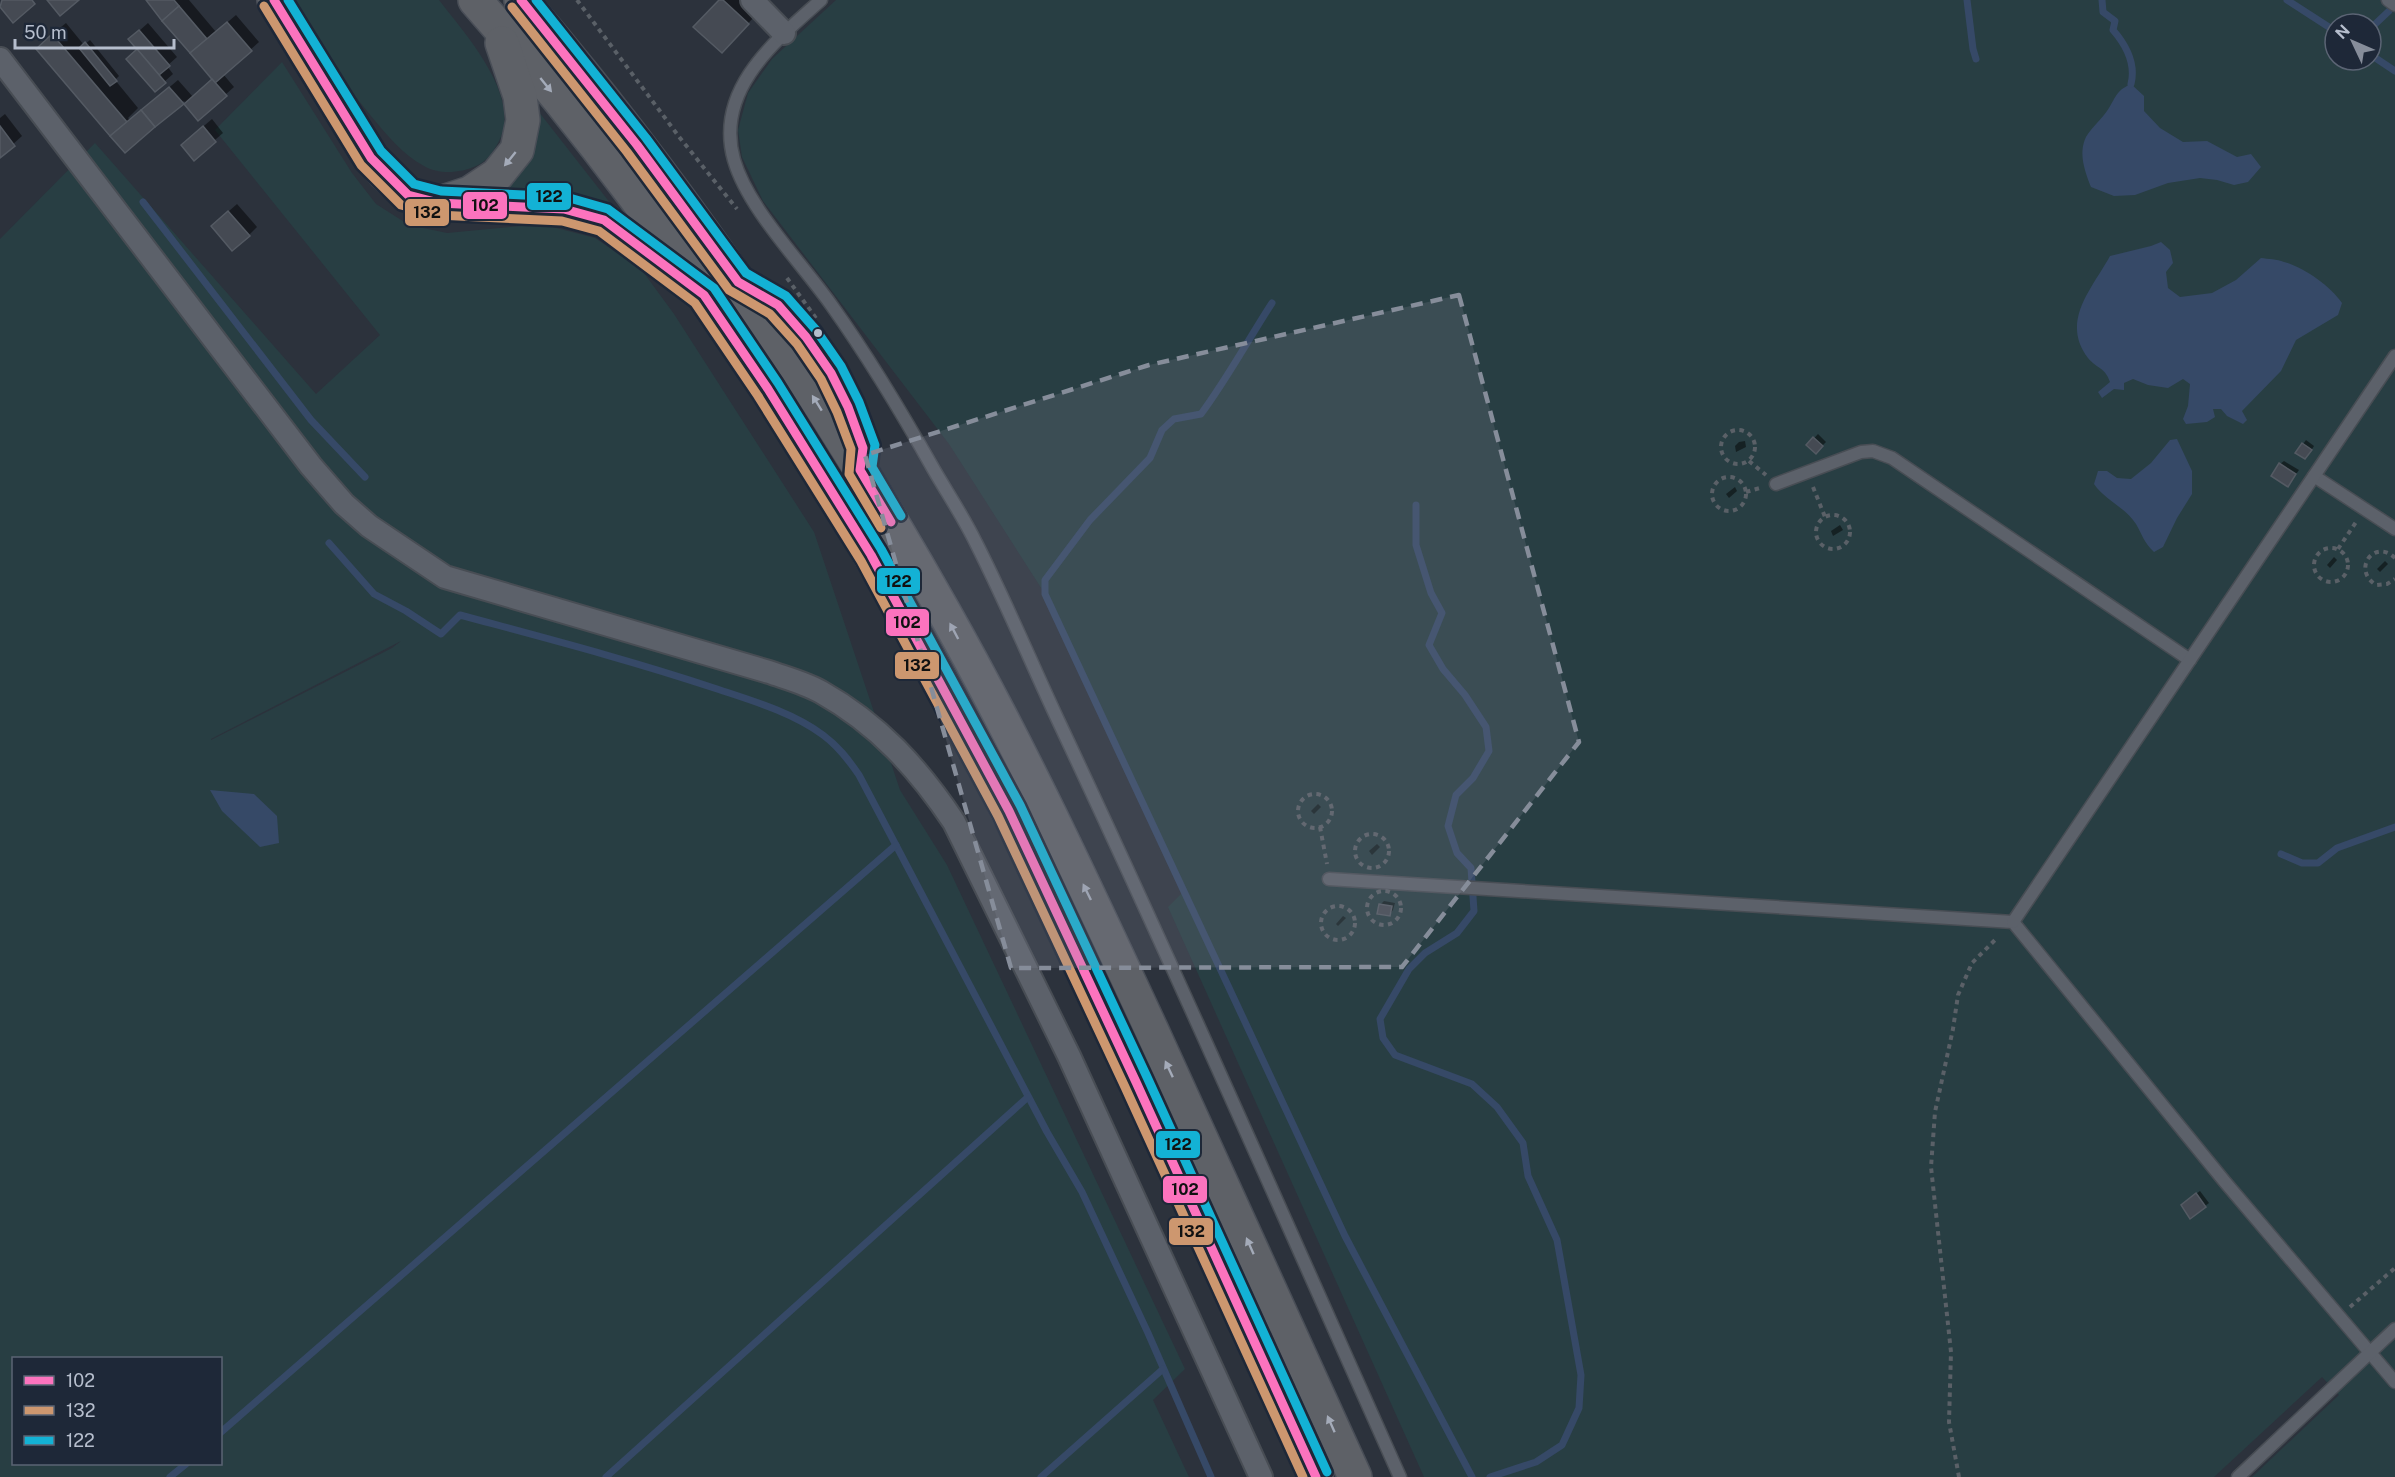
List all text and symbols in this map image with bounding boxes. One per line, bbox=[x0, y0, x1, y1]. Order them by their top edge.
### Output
scale bar bbox=[15, 12, 174, 50]
north arrow bbox=[2323, 12, 2383, 72]
text: N bbox=[2331, 21, 2354, 43]
text: 50 m bbox=[24, 22, 67, 43]
one-way arrow bbox=[539, 77, 552, 92]
one-way arrow bbox=[505, 151, 517, 166]
line badge: 122 bbox=[526, 182, 572, 211]
text: 122 bbox=[535, 187, 563, 206]
line badge: 102 bbox=[462, 191, 508, 220]
text: 102 bbox=[471, 196, 499, 215]
line badge: 132 bbox=[404, 198, 450, 227]
text: 132 bbox=[413, 203, 441, 222]
unlabelled marker bbox=[812, 327, 824, 339]
one-way arrow bbox=[812, 394, 823, 411]
line badge: 122 bbox=[876, 567, 921, 595]
text: 122 bbox=[884, 572, 912, 591]
line badge: 102 bbox=[885, 608, 930, 637]
text: 102 bbox=[893, 613, 921, 632]
one-way arrow bbox=[949, 623, 959, 640]
line badge: 132 bbox=[894, 651, 940, 680]
text: 132 bbox=[903, 656, 931, 675]
one-way arrow bbox=[1082, 884, 1091, 901]
one-way arrow bbox=[1164, 1060, 1173, 1078]
line badge: 122 bbox=[1155, 1130, 1201, 1159]
text: 122 bbox=[1164, 1135, 1192, 1154]
line badge: 102 bbox=[1162, 1175, 1208, 1204]
text: 102 bbox=[1171, 1180, 1199, 1199]
line badge: 132 bbox=[1168, 1217, 1214, 1246]
text: 132 bbox=[1177, 1222, 1205, 1241]
one-way arrow bbox=[1246, 1238, 1255, 1255]
legend bbox=[12, 1357, 222, 1465]
text: 102 bbox=[66, 1370, 95, 1391]
text: 132 bbox=[66, 1400, 95, 1421]
one-way arrow bbox=[1326, 1414, 1336, 1432]
text: 122 bbox=[66, 1430, 95, 1451]

